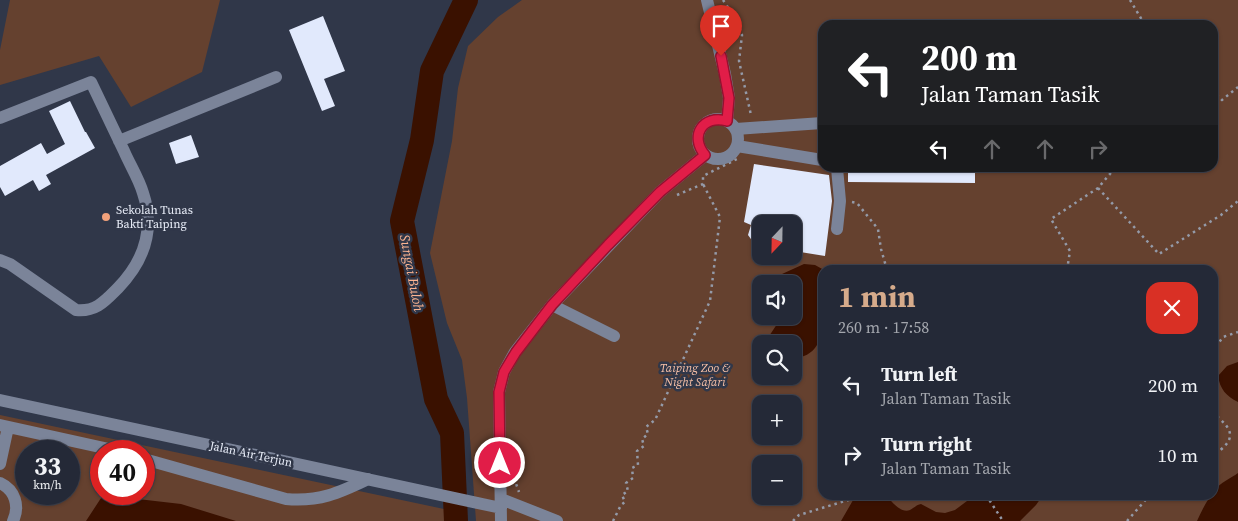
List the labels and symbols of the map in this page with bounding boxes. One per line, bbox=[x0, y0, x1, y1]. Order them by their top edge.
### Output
pin bbox=[700, 5, 742, 56]
place label: Sekolah Tunas Bakti Taiping bbox=[116, 202, 193, 232]
marker: Sekolah Tunas Bakti Taiping bbox=[100, 211, 112, 223]
north arrow bbox=[752, 215, 802, 265]
water label: Sungai Buloh bbox=[395, 233, 429, 314]
park label: Taiping Zoo & Night Safari bbox=[660, 360, 731, 390]
position arrow bbox=[473, 436, 525, 488]
street label: Jalan Air Terjun bbox=[207, 437, 294, 471]
speed limit sign: 40 bbox=[90, 440, 155, 505]

